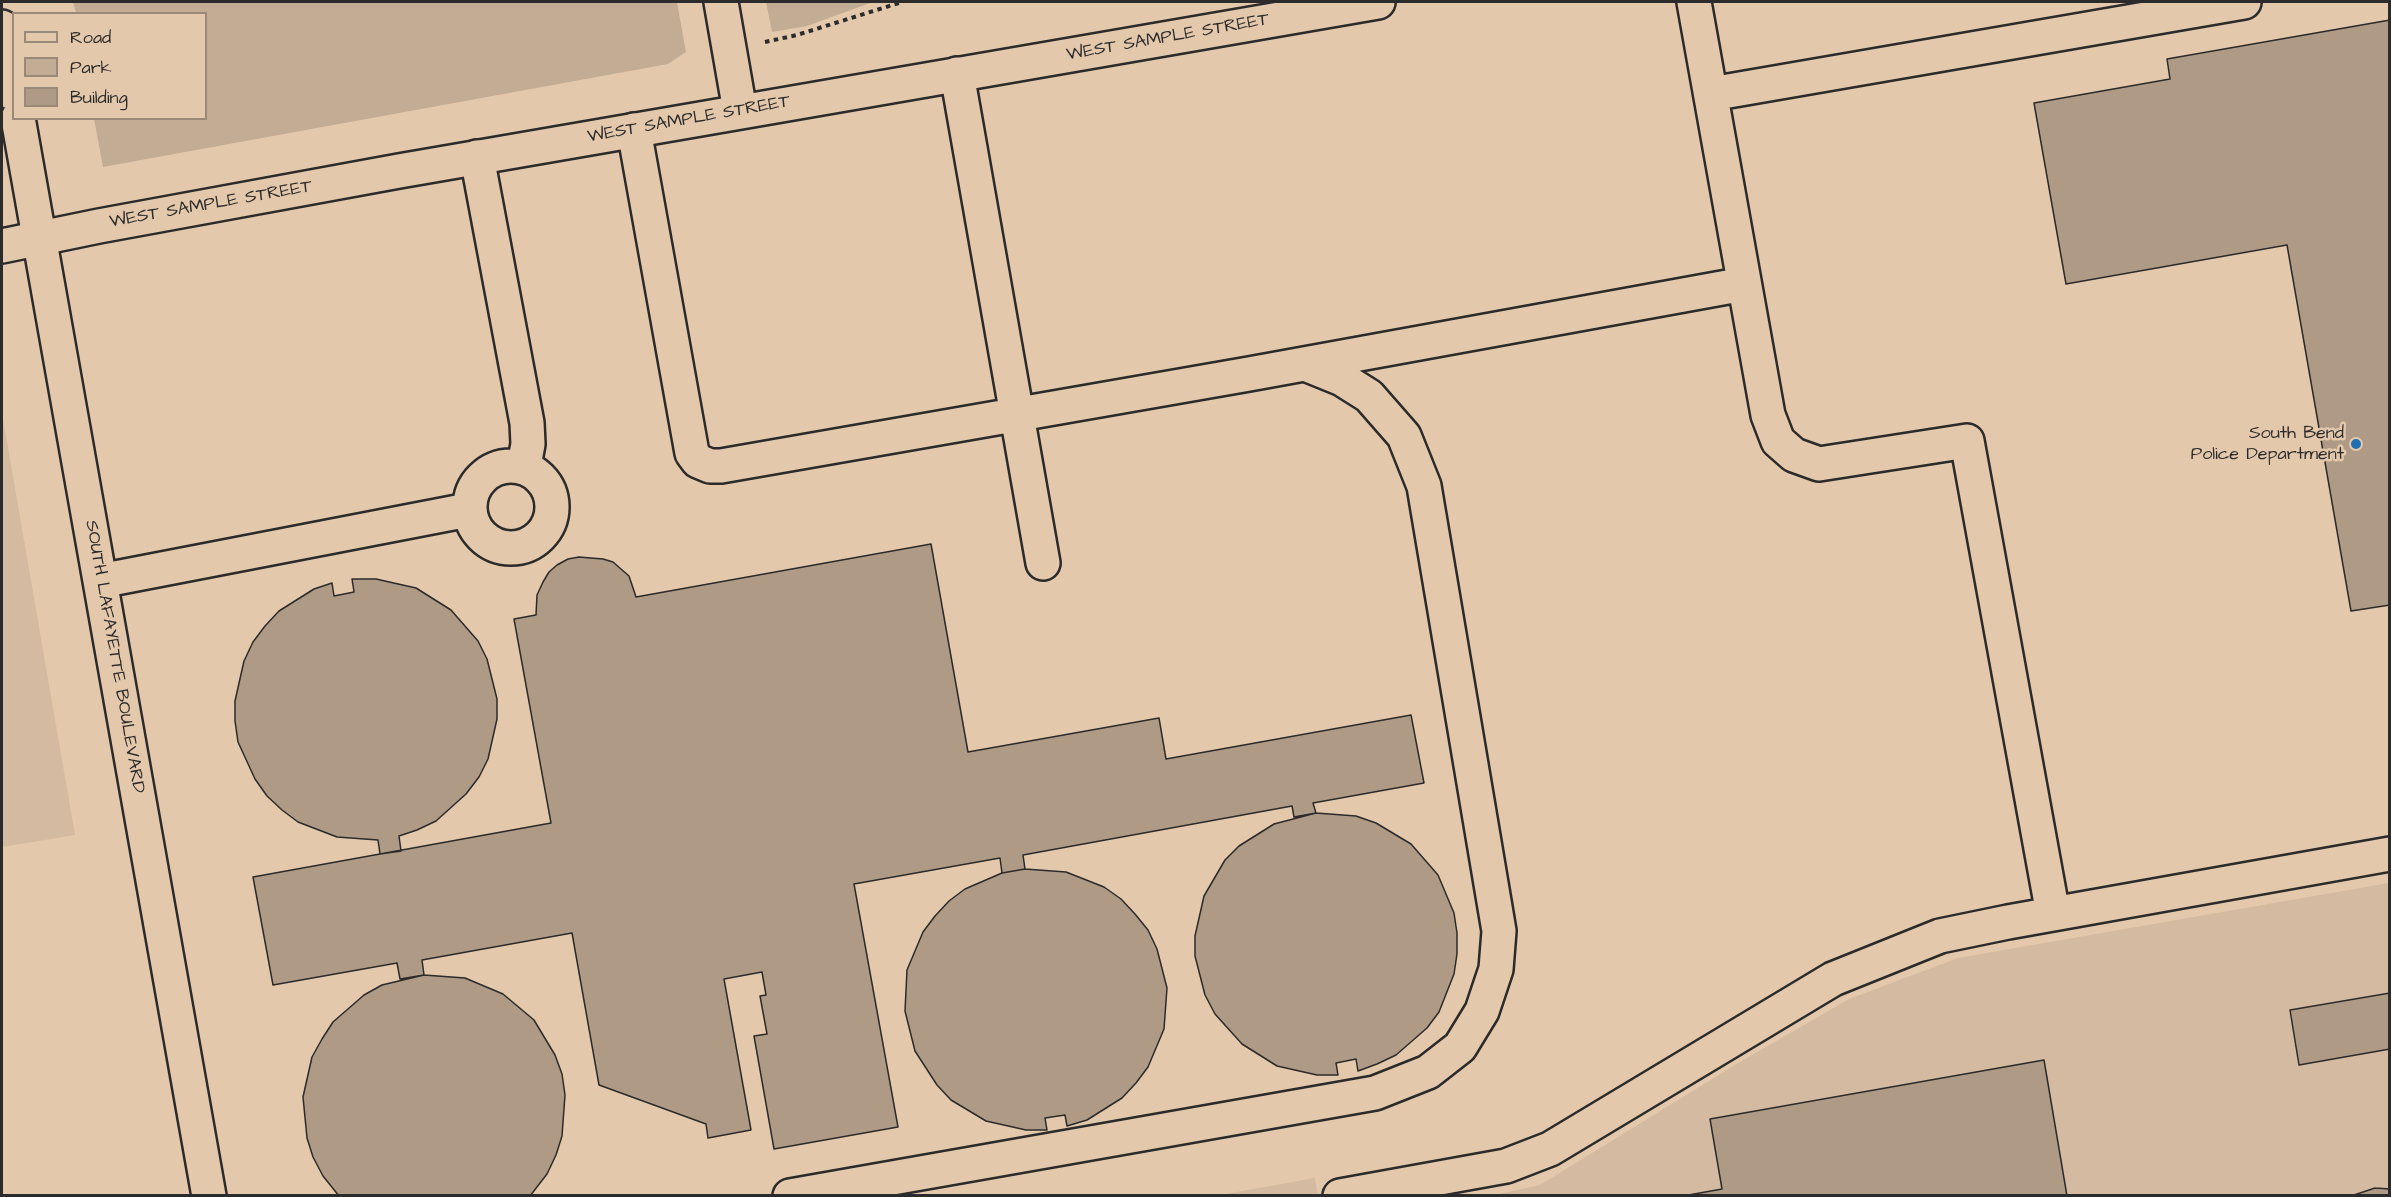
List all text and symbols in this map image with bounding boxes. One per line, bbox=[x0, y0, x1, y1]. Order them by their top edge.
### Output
street label: WEST SAMPLE STREET bbox=[1065, 10, 1271, 66]
legend bbox=[12, 12, 207, 120]
text: Road bbox=[70, 25, 111, 50]
text: Park bbox=[70, 55, 112, 80]
text: Building bbox=[70, 85, 128, 110]
street label: WEST SAMPLE STREET bbox=[586, 92, 792, 148]
street label: WEST SAMPLE STREET bbox=[108, 177, 314, 233]
place label: South Bend Police Department bbox=[2191, 423, 2344, 466]
marker: South Bend Police Department bbox=[2349, 437, 2363, 451]
street label: SOUTH LAFAYETTE BOULEVARD bbox=[79, 519, 149, 795]

